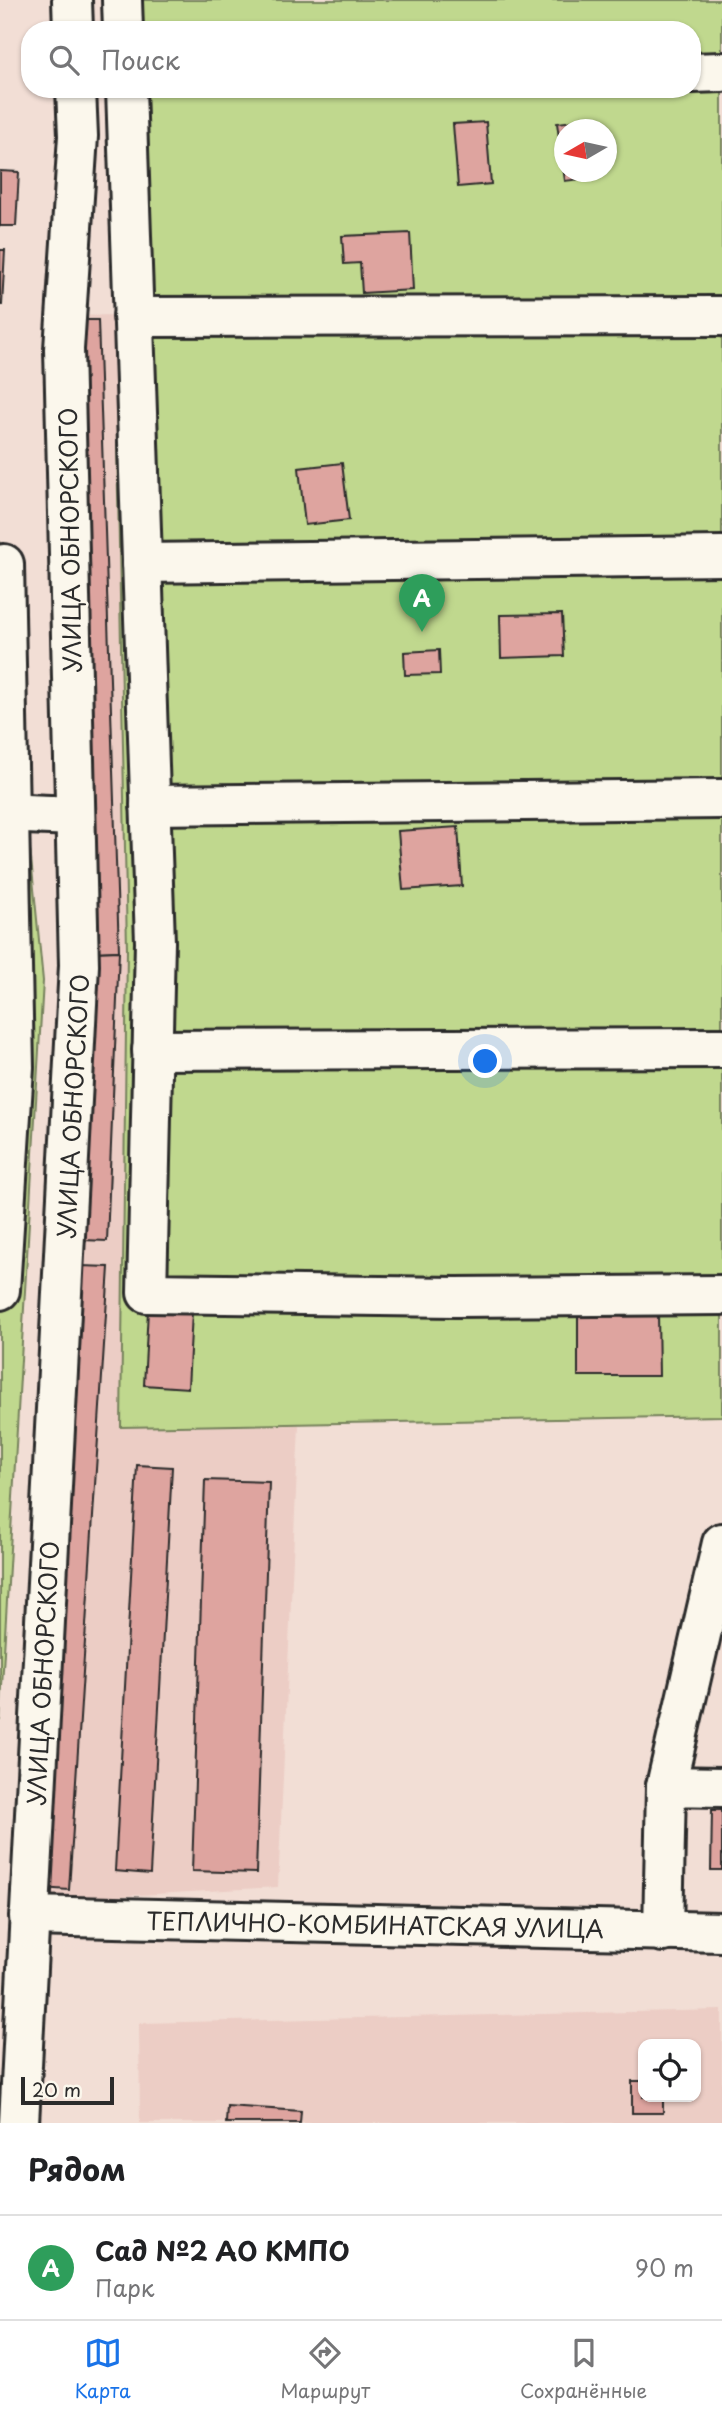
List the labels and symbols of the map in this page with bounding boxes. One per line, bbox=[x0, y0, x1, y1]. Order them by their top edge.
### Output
north arrow bbox=[554, 119, 617, 182]
street label: УЛИЦА ОБНОРСКОГО bbox=[49, 407, 89, 673]
pin: A bbox=[399, 574, 445, 632]
street label: УЛИЦА ОБНОРСКОГО bbox=[47, 973, 97, 1239]
your location bbox=[468, 1044, 502, 1078]
street label: УЛИЦА ОБНОРСКОГО bbox=[17, 1540, 67, 1806]
street label: ТЕПЛИЧНО-КОМБИНАТСКАЯ УЛИЦА bbox=[146, 1902, 604, 1946]
scale bar bbox=[21, 2074, 114, 2106]

